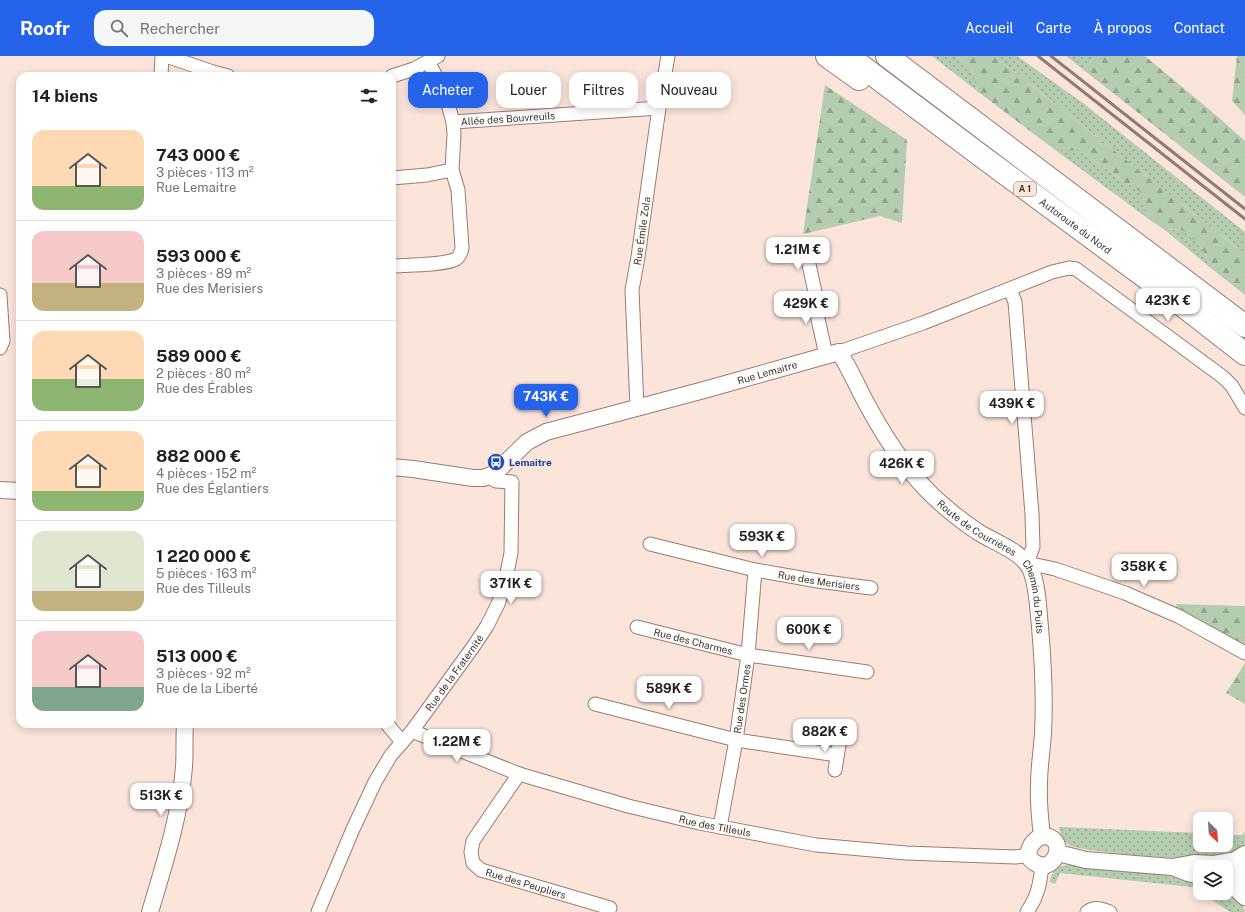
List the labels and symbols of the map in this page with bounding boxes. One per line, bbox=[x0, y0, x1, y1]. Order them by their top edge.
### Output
street label: Allée des Bouvreuils bbox=[460, 109, 555, 127]
road number: A 1 bbox=[1014, 182, 1036, 196]
street label: Autoroute du Nord bbox=[1037, 195, 1114, 256]
street label: Rue Émile Zola bbox=[631, 196, 652, 266]
pin: 1.21M € bbox=[761, 237, 835, 271]
pin: 423K € bbox=[1135, 288, 1201, 322]
pin: 429K € bbox=[773, 291, 839, 325]
street label: Rue Lemaitre bbox=[736, 358, 799, 386]
pin: 743K € bbox=[513, 384, 579, 418]
pin: 439K € bbox=[979, 391, 1045, 425]
pin: 426K € bbox=[869, 451, 935, 485]
bus stop icon: Lemaitre bbox=[486, 452, 506, 472]
place label: Lemaitre bbox=[509, 456, 552, 468]
street label: Route de Courrières bbox=[935, 497, 1019, 558]
pin: 593K € bbox=[729, 524, 795, 558]
pin: 358K € bbox=[1111, 554, 1177, 588]
street label: Chemin du Puits bbox=[1020, 557, 1047, 634]
street label: Rue des Merisiers bbox=[777, 568, 861, 592]
pin: 371K € bbox=[478, 571, 544, 605]
pin: 600K € bbox=[776, 617, 842, 651]
street label: Rue des Charmes bbox=[653, 625, 734, 657]
street label: Rue de la Fraternité bbox=[422, 632, 486, 713]
street label: Rue des Ormes bbox=[731, 663, 753, 734]
pin: 589K € bbox=[636, 676, 702, 710]
pin: 882K € bbox=[792, 719, 858, 753]
pin: 1.22M € bbox=[420, 729, 494, 763]
pin: 513K € bbox=[128, 783, 194, 817]
street label: Rue des Tilleuls bbox=[678, 812, 752, 839]
north arrow bbox=[1193, 812, 1233, 852]
street label: Rue des Peupliers bbox=[484, 866, 568, 901]

